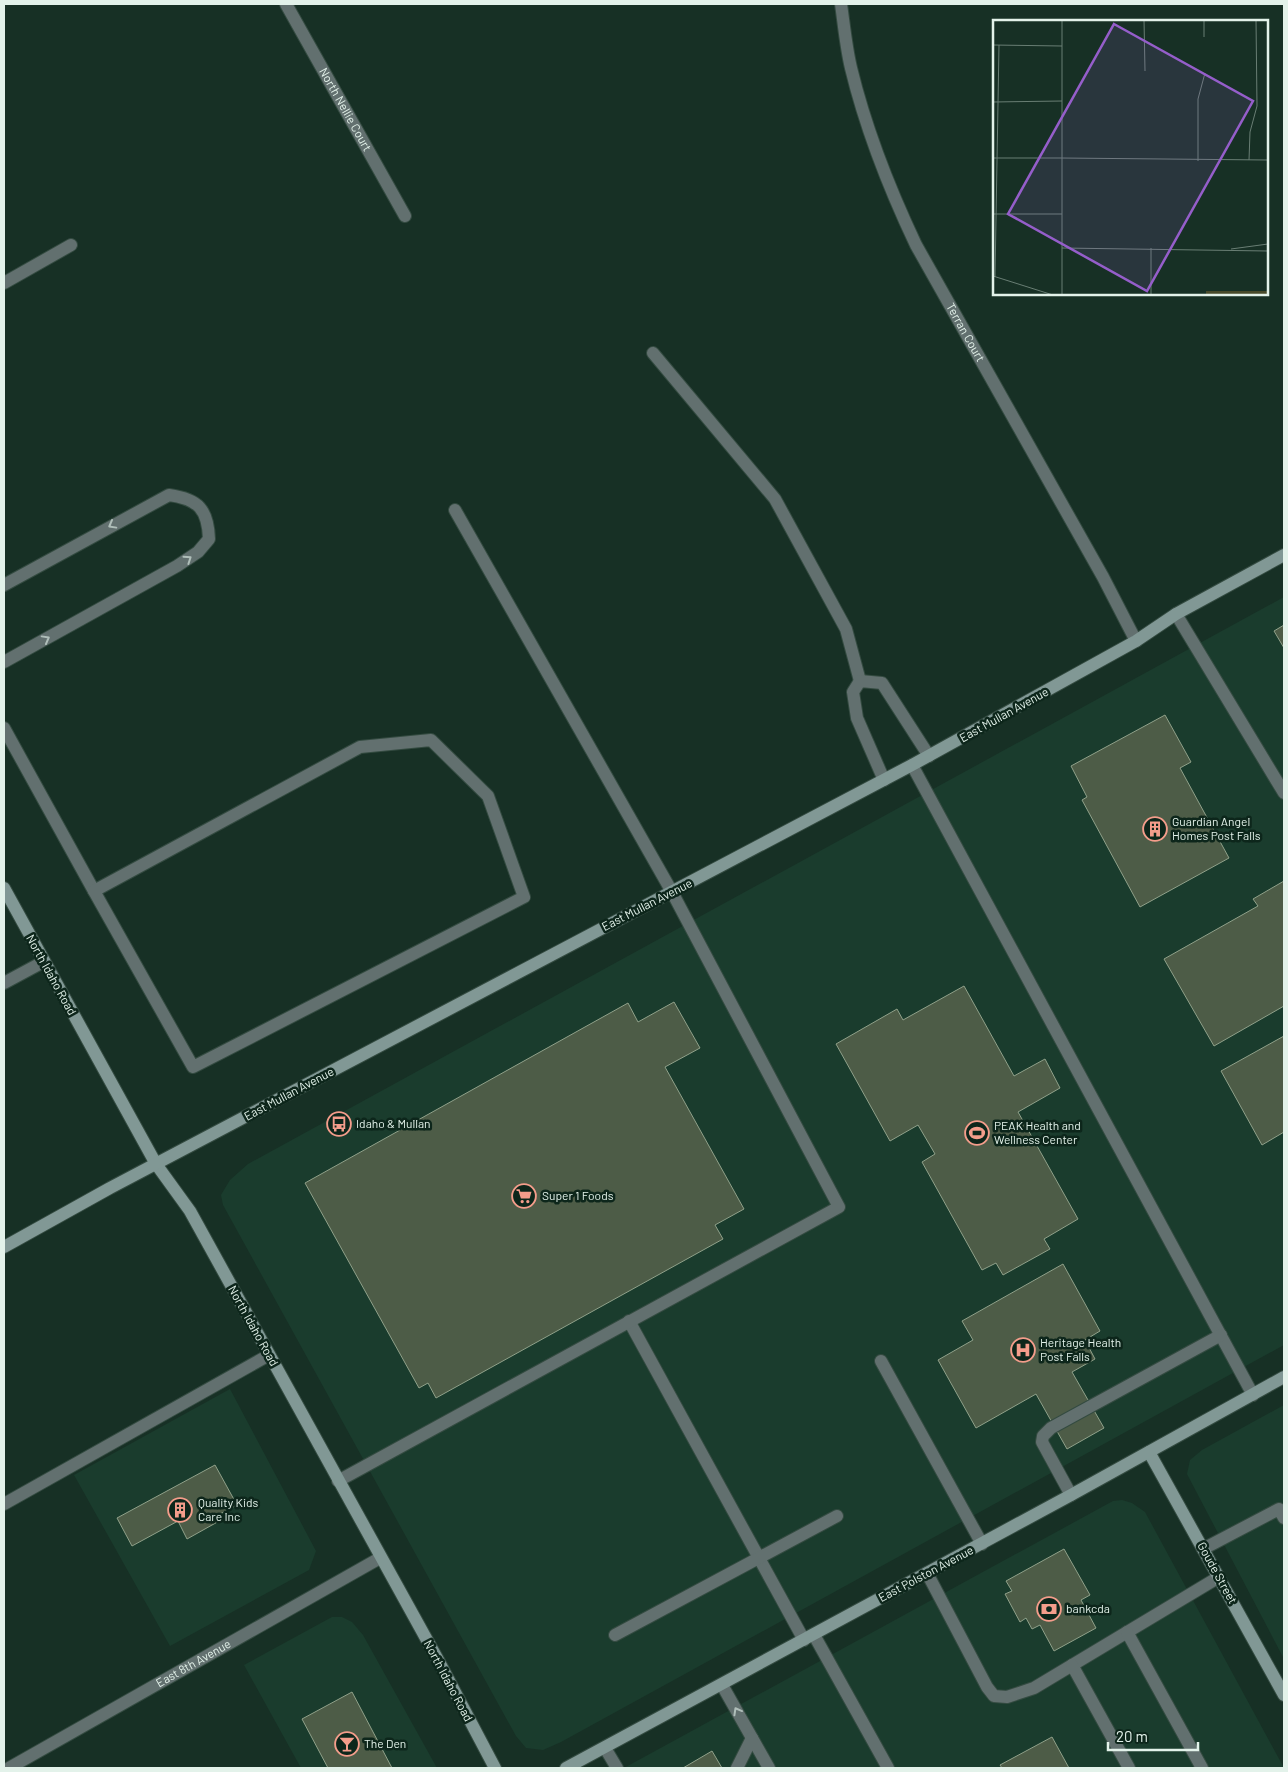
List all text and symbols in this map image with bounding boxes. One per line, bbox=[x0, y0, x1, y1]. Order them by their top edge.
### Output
inset map bbox=[993, 20, 1268, 295]
street label: North Nellie Court bbox=[317, 65, 375, 153]
street label: Terran Court bbox=[944, 300, 988, 364]
one-way arrow bbox=[108, 519, 117, 529]
one-way arrow bbox=[182, 556, 192, 565]
one-way arrow bbox=[41, 635, 50, 645]
street label: East Mullan Avenue bbox=[957, 684, 1050, 744]
place label: Guardian Angel Homes Post Falls bbox=[1172, 814, 1261, 842]
building icon: Guardian Angel Homes Post Falls bbox=[1142, 816, 1168, 842]
street label: East Mullan Avenue bbox=[599, 875, 694, 933]
street label: North Idaho Road bbox=[24, 932, 80, 1017]
street label: East Mullan Avenue bbox=[241, 1064, 336, 1123]
bus stop icon: Idaho & Mullan bbox=[326, 1111, 352, 1137]
place label: Idaho & Mullan bbox=[356, 1116, 431, 1130]
place label: PEAK Health and Wellness Center bbox=[994, 1118, 1081, 1146]
sports icon: PEAK Health and Wellness Center bbox=[964, 1120, 990, 1146]
supermarket icon: Super 1 Foods bbox=[511, 1183, 537, 1209]
place label: Super 1 Foods bbox=[542, 1188, 614, 1202]
street label: North Idaho Road bbox=[226, 1283, 282, 1368]
place label: Heritage Health Post Falls bbox=[1040, 1335, 1121, 1363]
hospital icon: Heritage Health Post Falls bbox=[1010, 1337, 1036, 1363]
place label: Quality Kids Care Inc bbox=[198, 1495, 259, 1523]
building icon: Quality Kids Care Inc bbox=[167, 1497, 193, 1523]
street label: Goude Street bbox=[1195, 1539, 1241, 1606]
street label: East Polston Avenue bbox=[876, 1542, 975, 1604]
bank icon: bankcda bbox=[1036, 1596, 1062, 1622]
place label: bankcda bbox=[1066, 1601, 1110, 1615]
street label: East 8th Avenue bbox=[153, 1636, 233, 1689]
street label: North Idaho Road bbox=[422, 1637, 476, 1724]
one-way arrow bbox=[733, 1708, 743, 1717]
scale bar bbox=[1108, 1720, 1198, 1752]
text: 20 m bbox=[1116, 1727, 1148, 1745]
bar icon: The Den bbox=[334, 1731, 360, 1757]
place label: The Den bbox=[364, 1736, 406, 1750]

